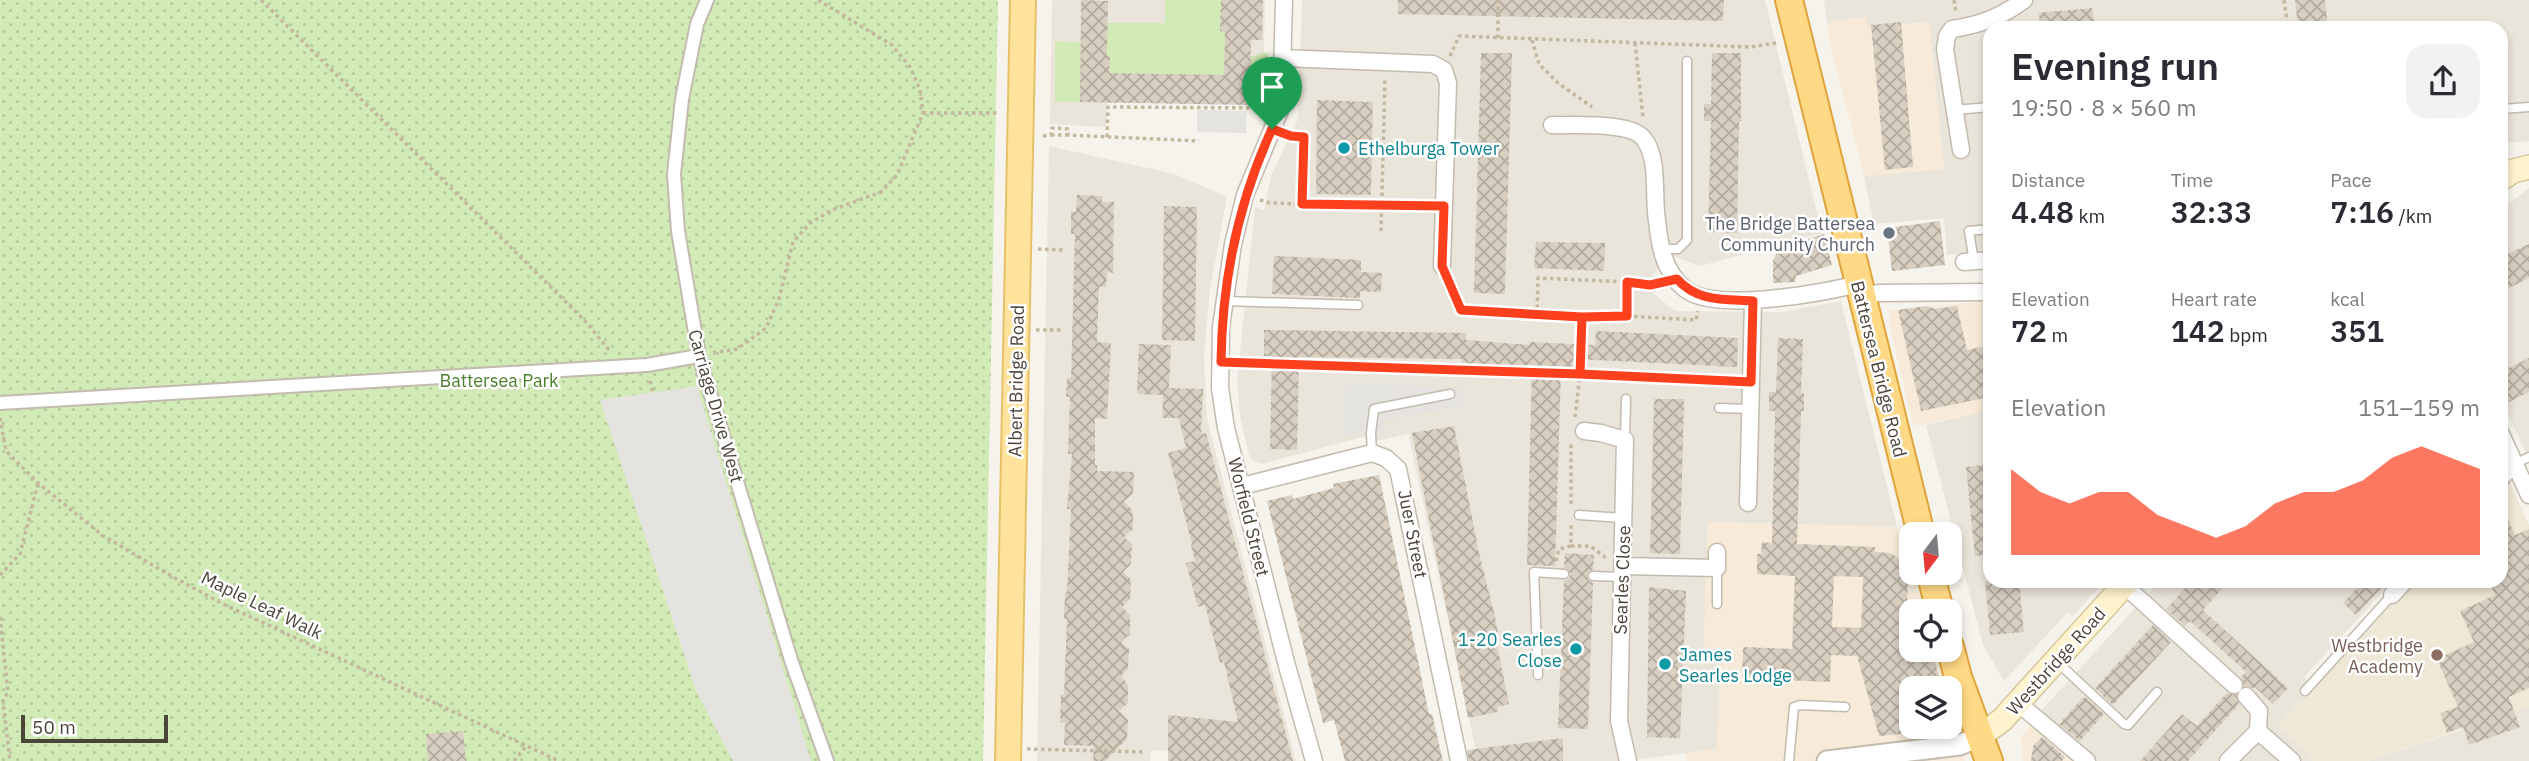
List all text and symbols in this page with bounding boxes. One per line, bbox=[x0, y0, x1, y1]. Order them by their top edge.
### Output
text: Evening run bbox=[2011, 41, 2219, 90]
button: share bbox=[2406, 44, 2480, 118]
pin bbox=[1242, 57, 1302, 129]
icon: arrive bbox=[1253, 68, 1291, 106]
text: 19:50 · 8 × 560 m bbox=[2011, 92, 2197, 122]
place label: Ethelburga Tower bbox=[1358, 137, 1500, 160]
marker: Ethelburga Tower bbox=[1336, 140, 1352, 156]
text: Distance bbox=[2011, 168, 2085, 192]
text: Time bbox=[2171, 168, 2213, 192]
text: Pace bbox=[2330, 168, 2372, 192]
text: 4.48 bbox=[2011, 192, 2074, 231]
text: 32:33 bbox=[2171, 192, 2252, 231]
text: 7:16 bbox=[2330, 192, 2394, 231]
text: km bbox=[2074, 204, 2105, 228]
text: /km bbox=[2394, 204, 2432, 228]
place label: The Bridge Battersea Community Church bbox=[1705, 212, 1875, 256]
marker: The Bridge Battersea Community Church bbox=[1881, 225, 1897, 241]
street label: Battersea Bridge Road bbox=[1846, 278, 1912, 460]
text: Elevation bbox=[2011, 287, 2090, 311]
text: Heart rate bbox=[2171, 287, 2257, 311]
text: kcal bbox=[2330, 287, 2365, 311]
street label: Albert Bridge Road bbox=[1003, 305, 1029, 457]
text: 72 bbox=[2011, 311, 2047, 350]
text: 142 bbox=[2171, 311, 2225, 350]
text: 351 bbox=[2330, 311, 2384, 350]
text: m bbox=[2047, 323, 2068, 347]
text: bpm bbox=[2225, 323, 2268, 347]
street label: Carriage Drive West bbox=[683, 327, 749, 485]
park label: Battersea Park bbox=[439, 369, 559, 392]
text: Elevation bbox=[2011, 392, 2106, 422]
text: 151–159 m bbox=[2358, 392, 2480, 422]
street label: Worfield Street bbox=[1223, 455, 1275, 579]
street label: Juer Street bbox=[1393, 488, 1433, 580]
north arrow bbox=[1899, 522, 1962, 584]
map controls bbox=[1899, 522, 1962, 739]
street label: Searles Close bbox=[1609, 525, 1635, 635]
street label: Maple Leaf Walk bbox=[198, 566, 327, 644]
button: locate bbox=[1899, 599, 1962, 662]
street label: Westbridge Road bbox=[2001, 602, 2111, 720]
place label: 1-20 Searles Close bbox=[1458, 628, 1562, 672]
place label: Westbridge Academy bbox=[2331, 634, 2423, 678]
marker: 1-20 Searles Close bbox=[1568, 641, 1584, 657]
place label: James Searles Lodge bbox=[1679, 643, 1792, 687]
marker: Westbridge Academy bbox=[2429, 647, 2445, 663]
marker: James Searles Lodge bbox=[1657, 656, 1673, 672]
button: layers bbox=[1899, 676, 1962, 739]
scale bar bbox=[21, 712, 168, 744]
text: 50 m bbox=[32, 715, 76, 739]

